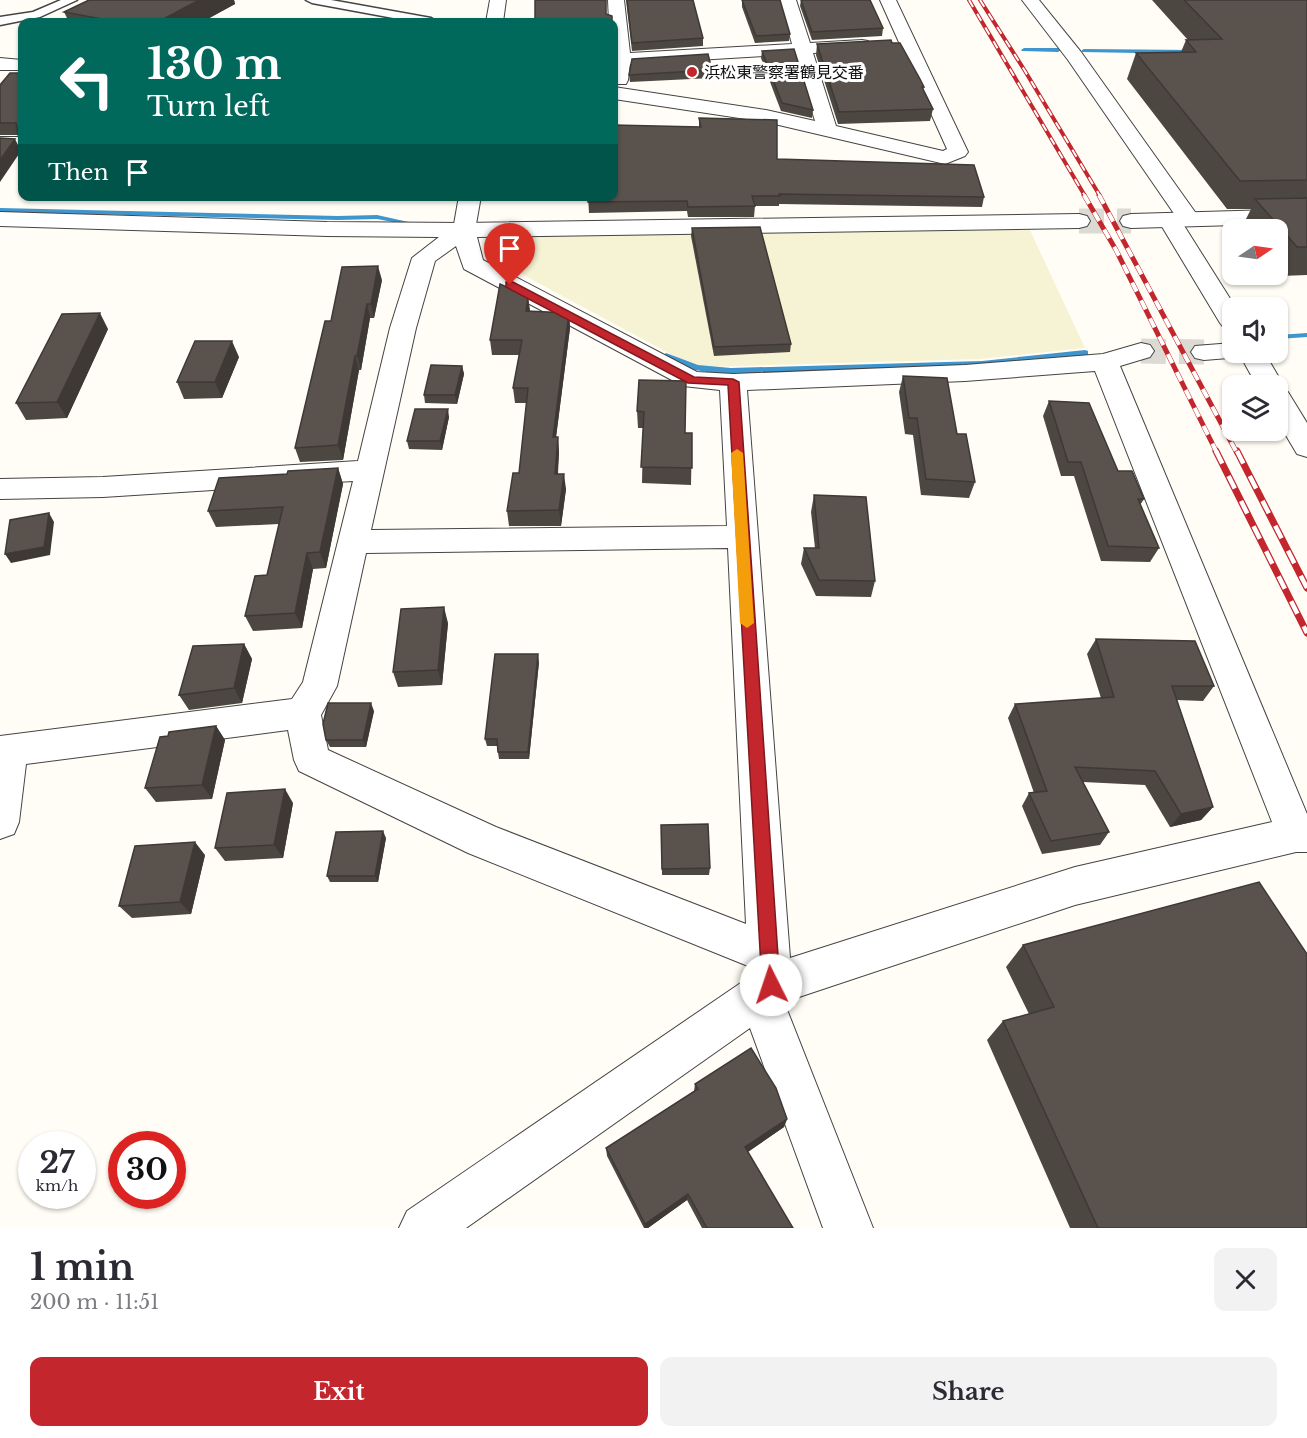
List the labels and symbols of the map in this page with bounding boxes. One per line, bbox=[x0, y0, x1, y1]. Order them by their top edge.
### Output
place label: 浜松東警察署鶴見交番 bbox=[704, 62, 864, 82]
marker: 浜松東警察署鶴見交番 bbox=[685, 65, 699, 79]
north arrow bbox=[1222, 219, 1288, 285]
pin bbox=[484, 223, 535, 285]
position arrow bbox=[739, 953, 803, 1017]
speed limit sign: 30 bbox=[108, 1131, 186, 1209]

